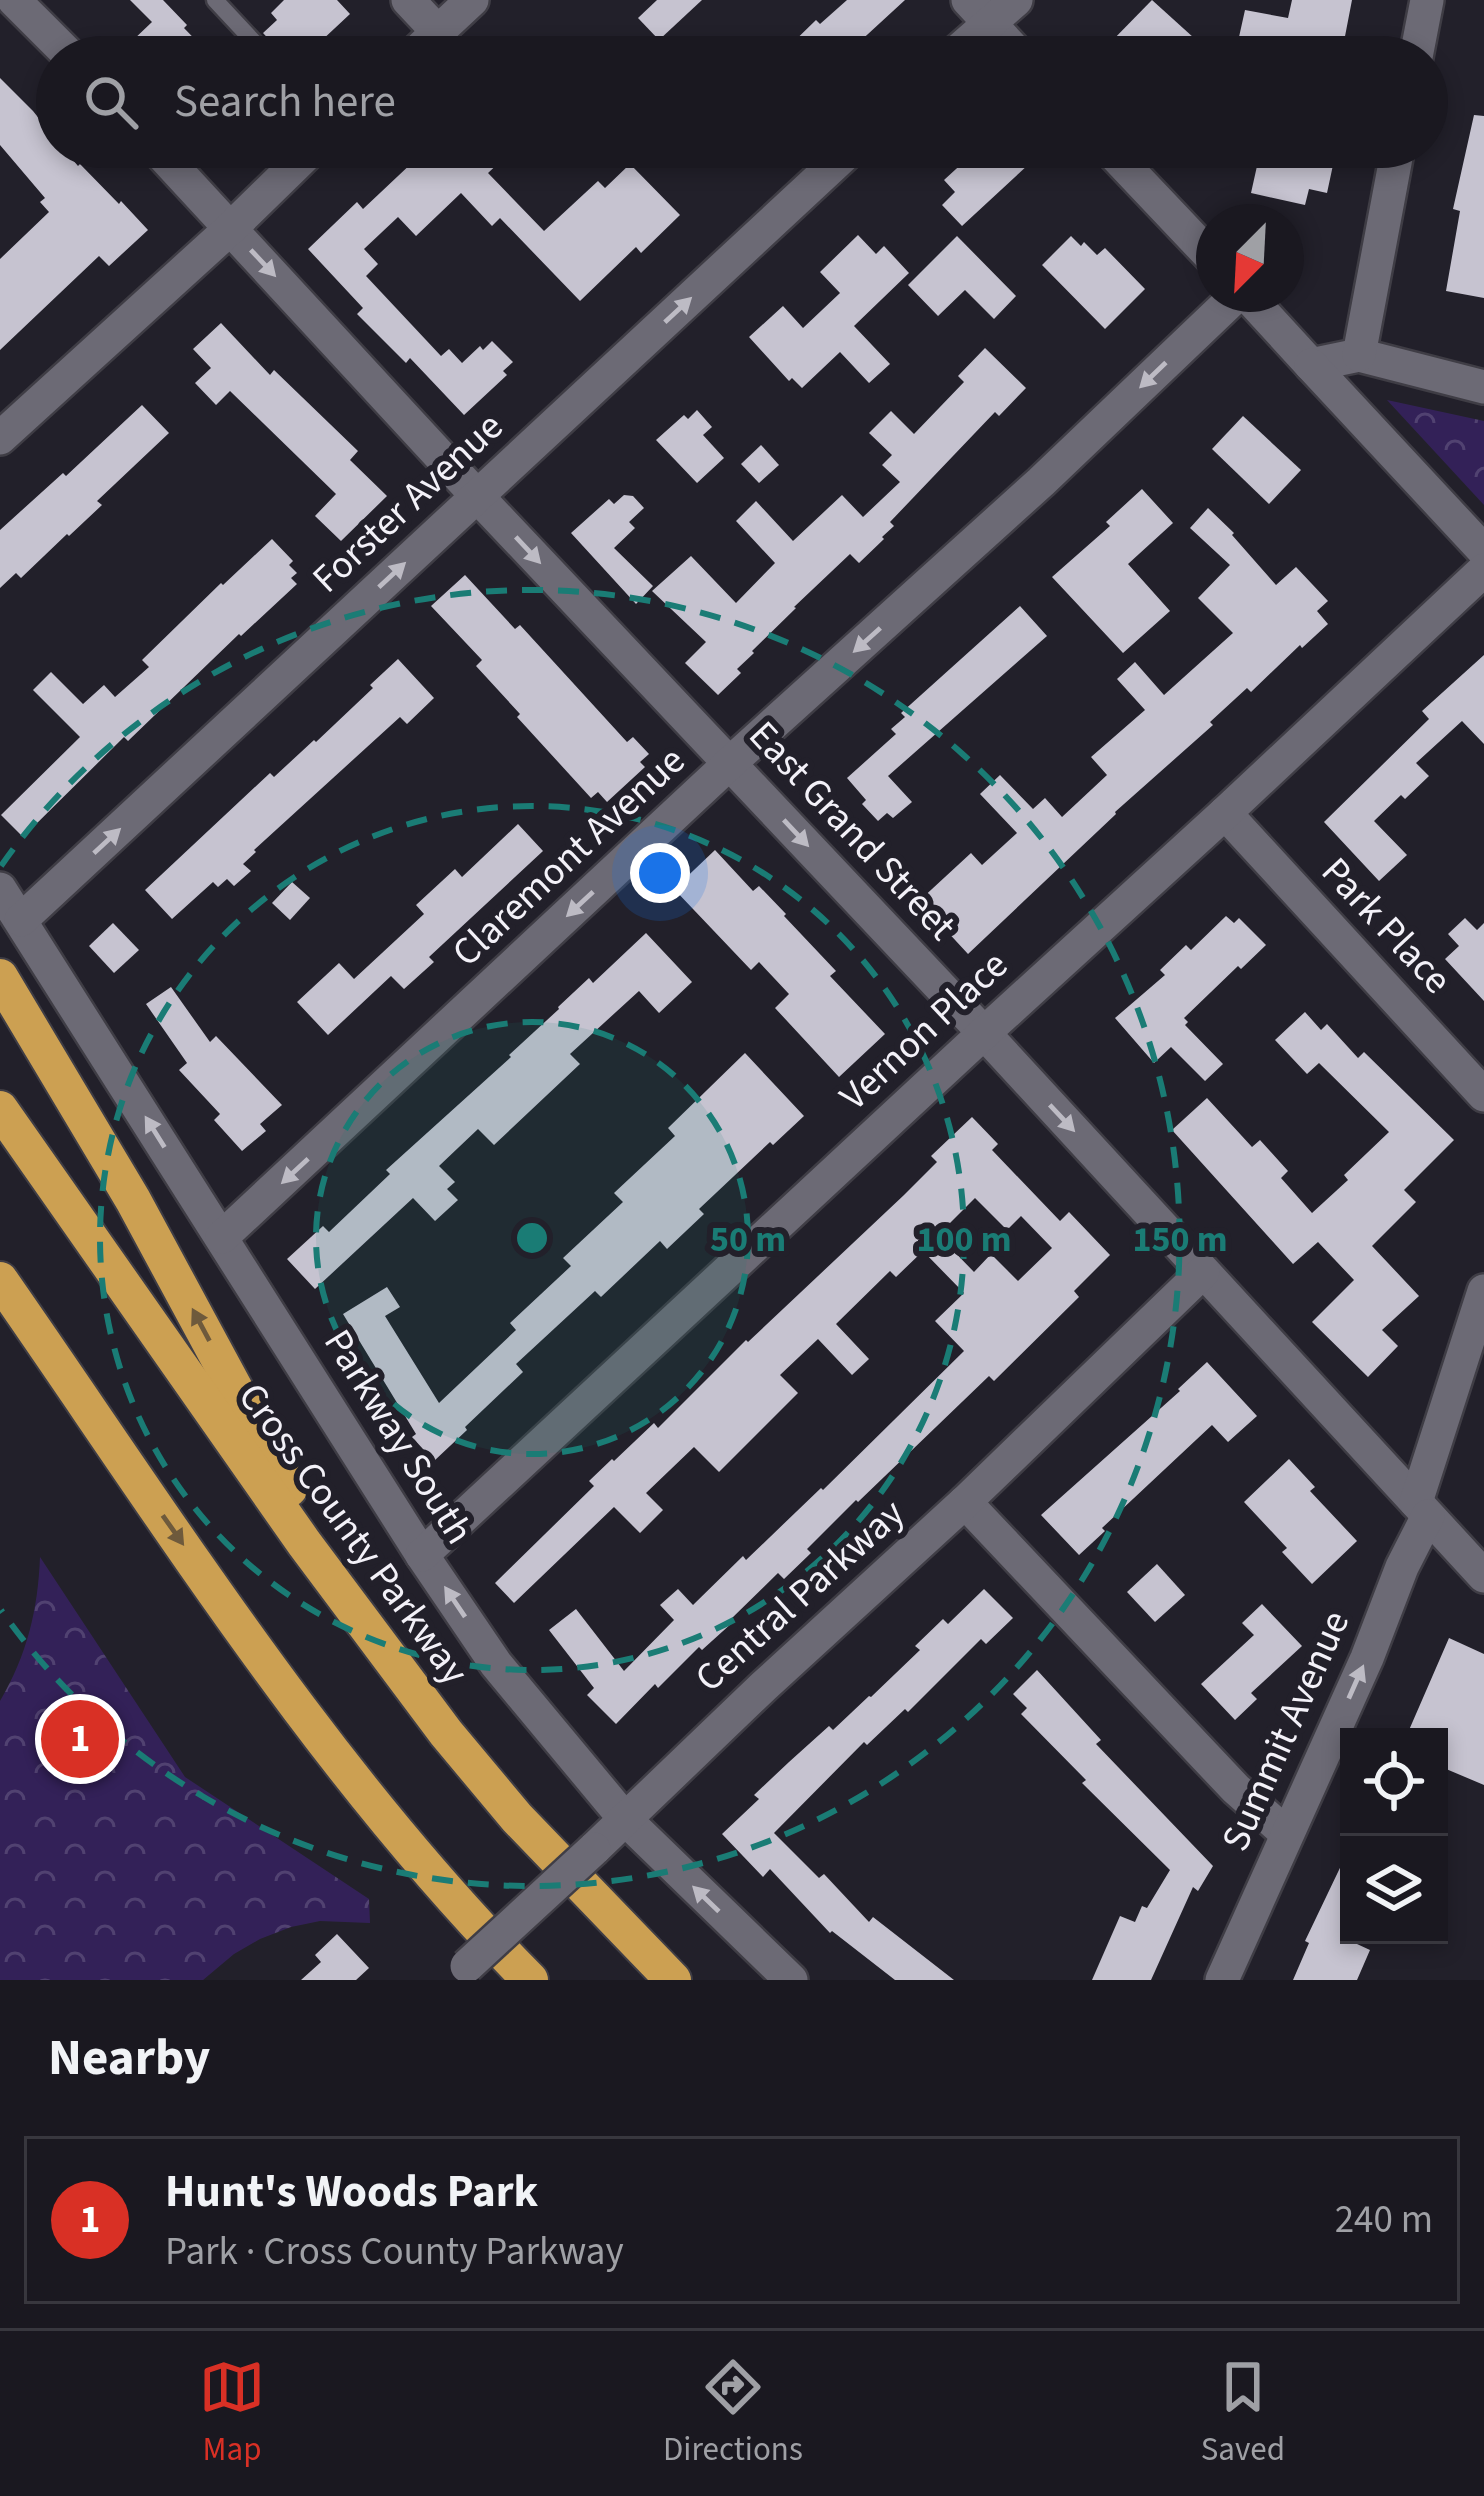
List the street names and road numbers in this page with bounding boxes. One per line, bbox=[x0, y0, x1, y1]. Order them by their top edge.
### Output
street label: Forster Avenue bbox=[300, 400, 516, 606]
street label: East Grand Street bbox=[736, 709, 968, 953]
street label: Claremont Avenue bbox=[440, 734, 698, 980]
street label: Park Place bbox=[1308, 845, 1464, 1007]
street label: Vernon Place bbox=[827, 938, 1021, 1124]
street label: Parkway South bbox=[310, 1319, 486, 1555]
street label: Cross County Parkway bbox=[224, 1372, 482, 1696]
street label: Central Parkway bbox=[683, 1487, 917, 1705]
street label: Summit Avenue bbox=[1208, 1602, 1364, 1860]

